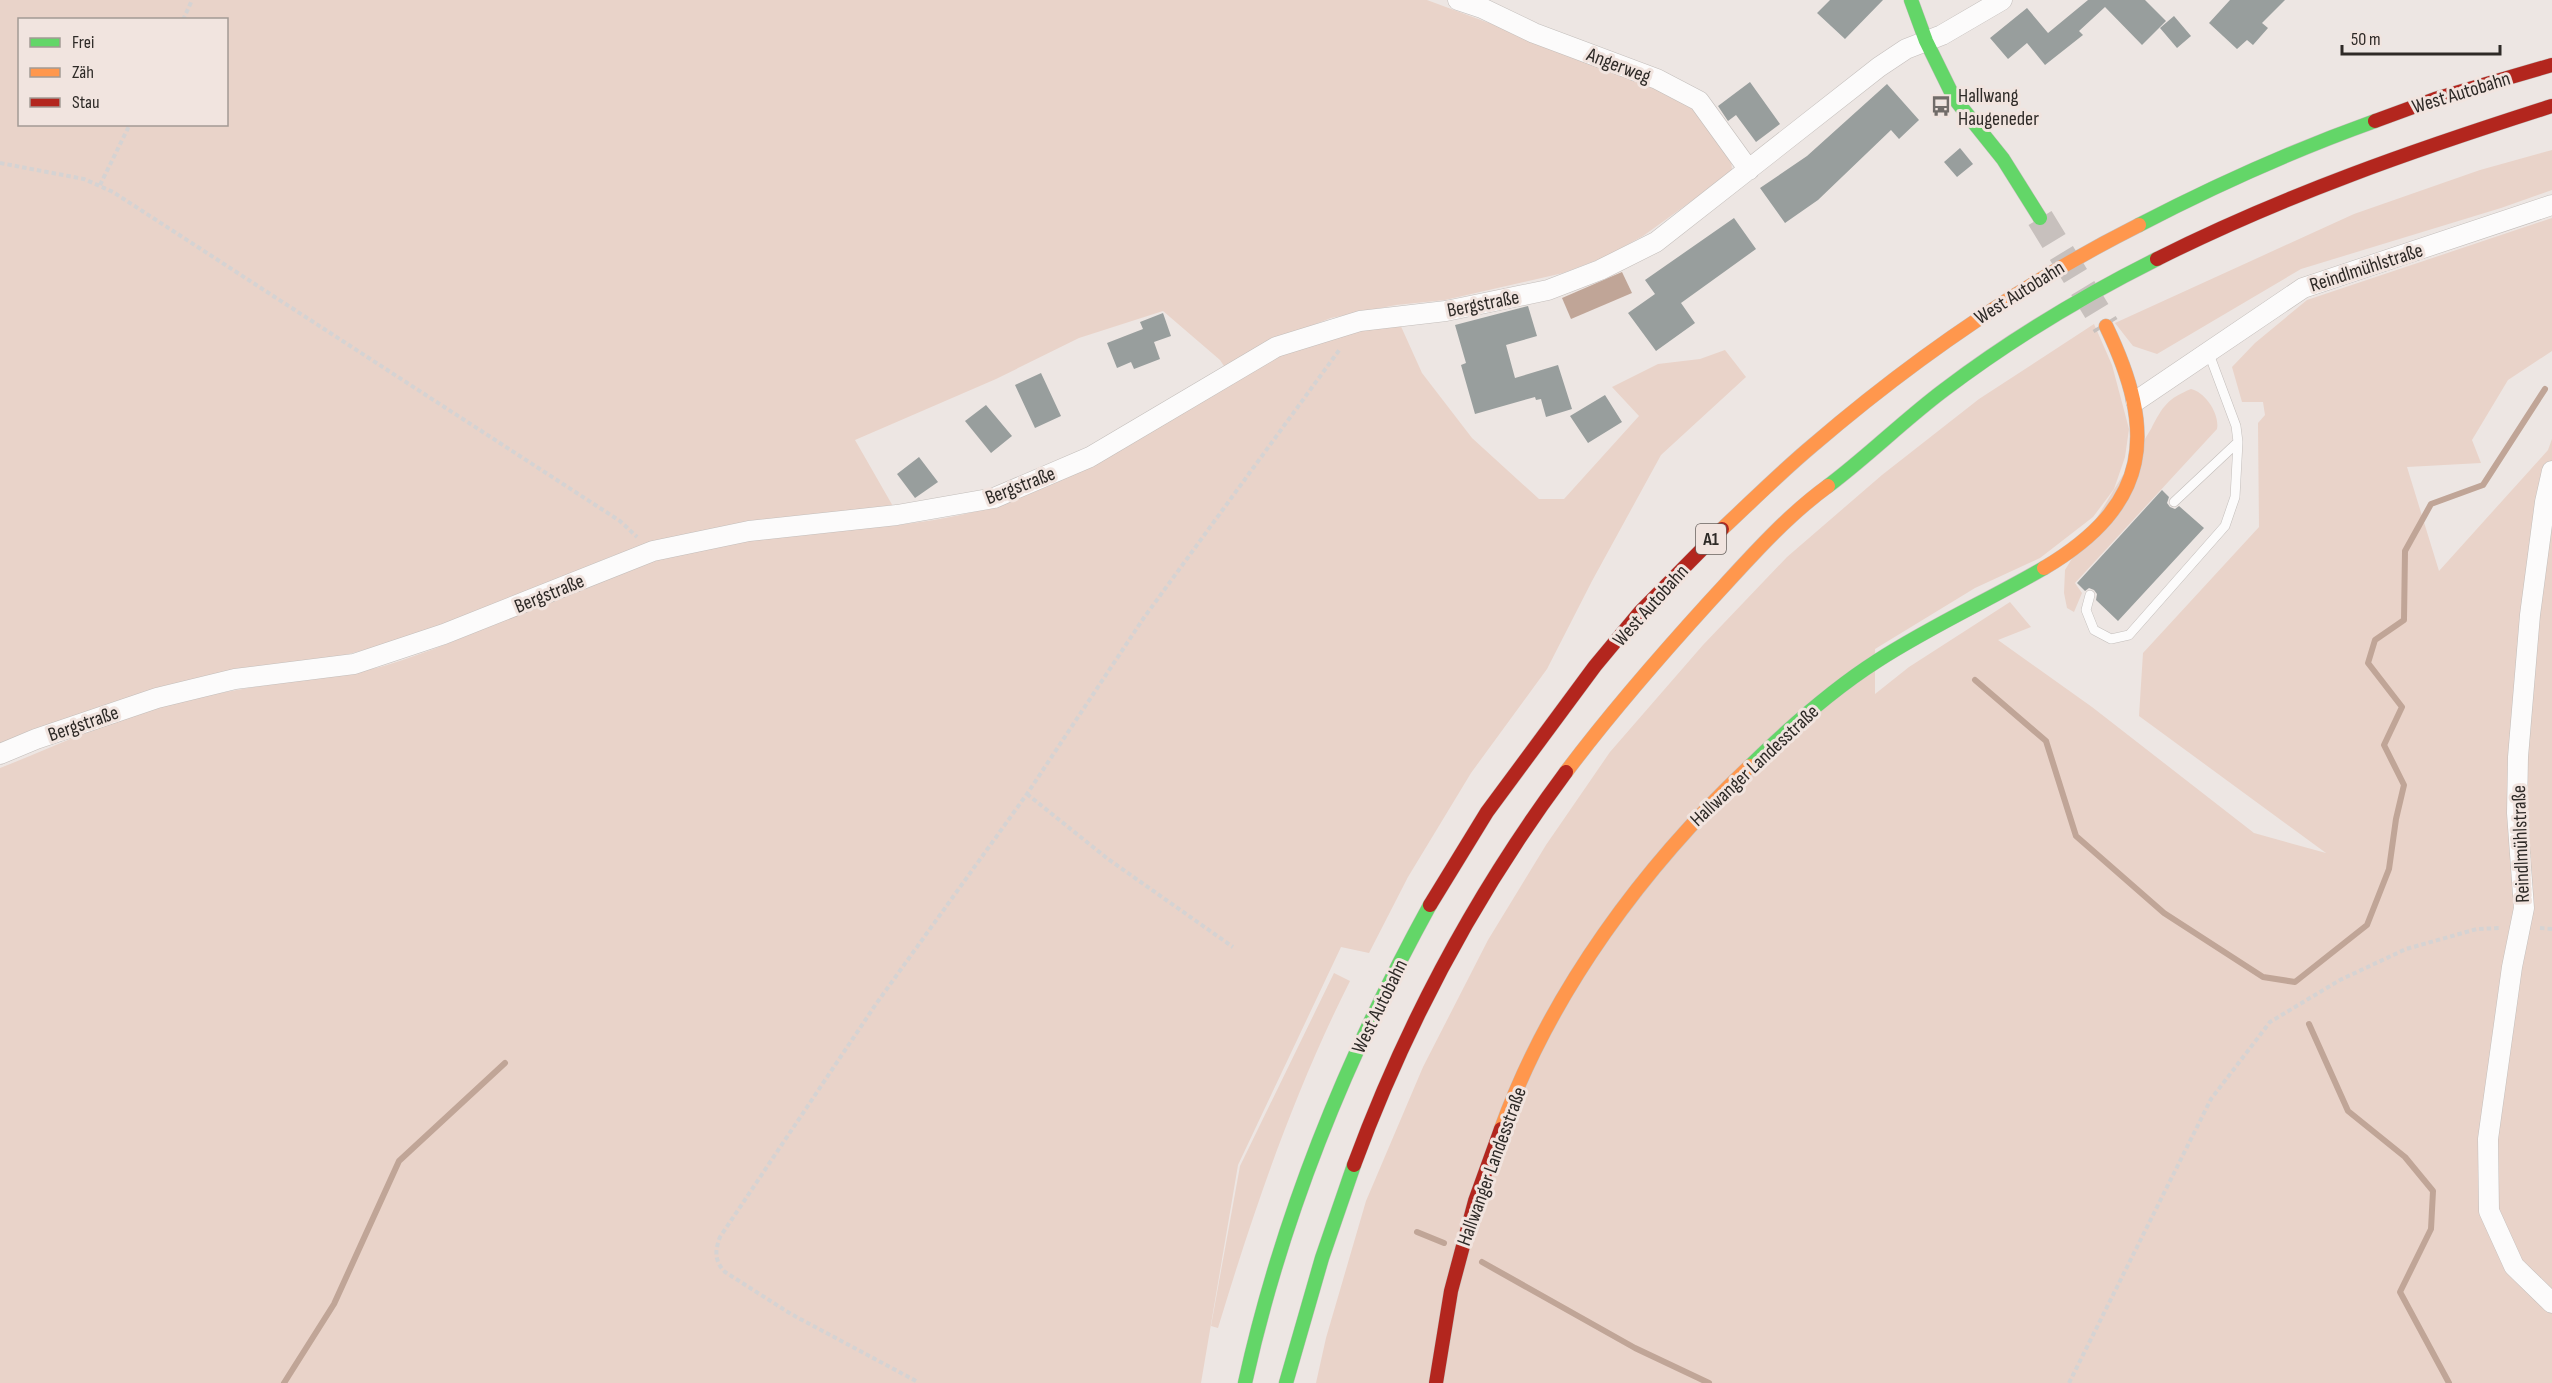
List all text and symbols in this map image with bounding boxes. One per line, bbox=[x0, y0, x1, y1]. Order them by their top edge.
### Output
legend bbox=[18, 18, 228, 126]
scale bar bbox=[2342, 18, 2500, 56]
text: 50 m bbox=[2351, 29, 2381, 50]
text: Frei bbox=[72, 32, 94, 53]
street label: Angerweg bbox=[1582, 42, 1654, 89]
text: Zäh bbox=[72, 62, 94, 83]
street label: West Autobahn bbox=[2409, 67, 2513, 119]
place label: Hallwang Haugeneder bbox=[1958, 84, 2039, 131]
text: Stau bbox=[72, 92, 100, 113]
bus stop icon: Hallwang Haugeneder bbox=[1929, 94, 1953, 118]
street label: Reindlmühlstraße bbox=[2307, 238, 2426, 298]
street label: West Autobahn bbox=[1970, 256, 2069, 330]
street label: Bergstraße bbox=[1445, 285, 1521, 323]
street label: Bergstraße bbox=[982, 462, 1059, 510]
road number: A1 bbox=[1696, 524, 1726, 554]
street label: West Autobahn bbox=[1608, 560, 1694, 651]
street label: Bergstraße bbox=[511, 569, 588, 619]
street label: Hallwanger Landesstraße bbox=[1685, 700, 1824, 832]
street label: Bergstraße bbox=[45, 701, 122, 747]
street label: Reindlmühlstraße bbox=[2507, 785, 2535, 903]
street label: West Autobahn bbox=[1347, 956, 1413, 1057]
street label: Hallwanger Landesstraße bbox=[1452, 1084, 1532, 1249]

